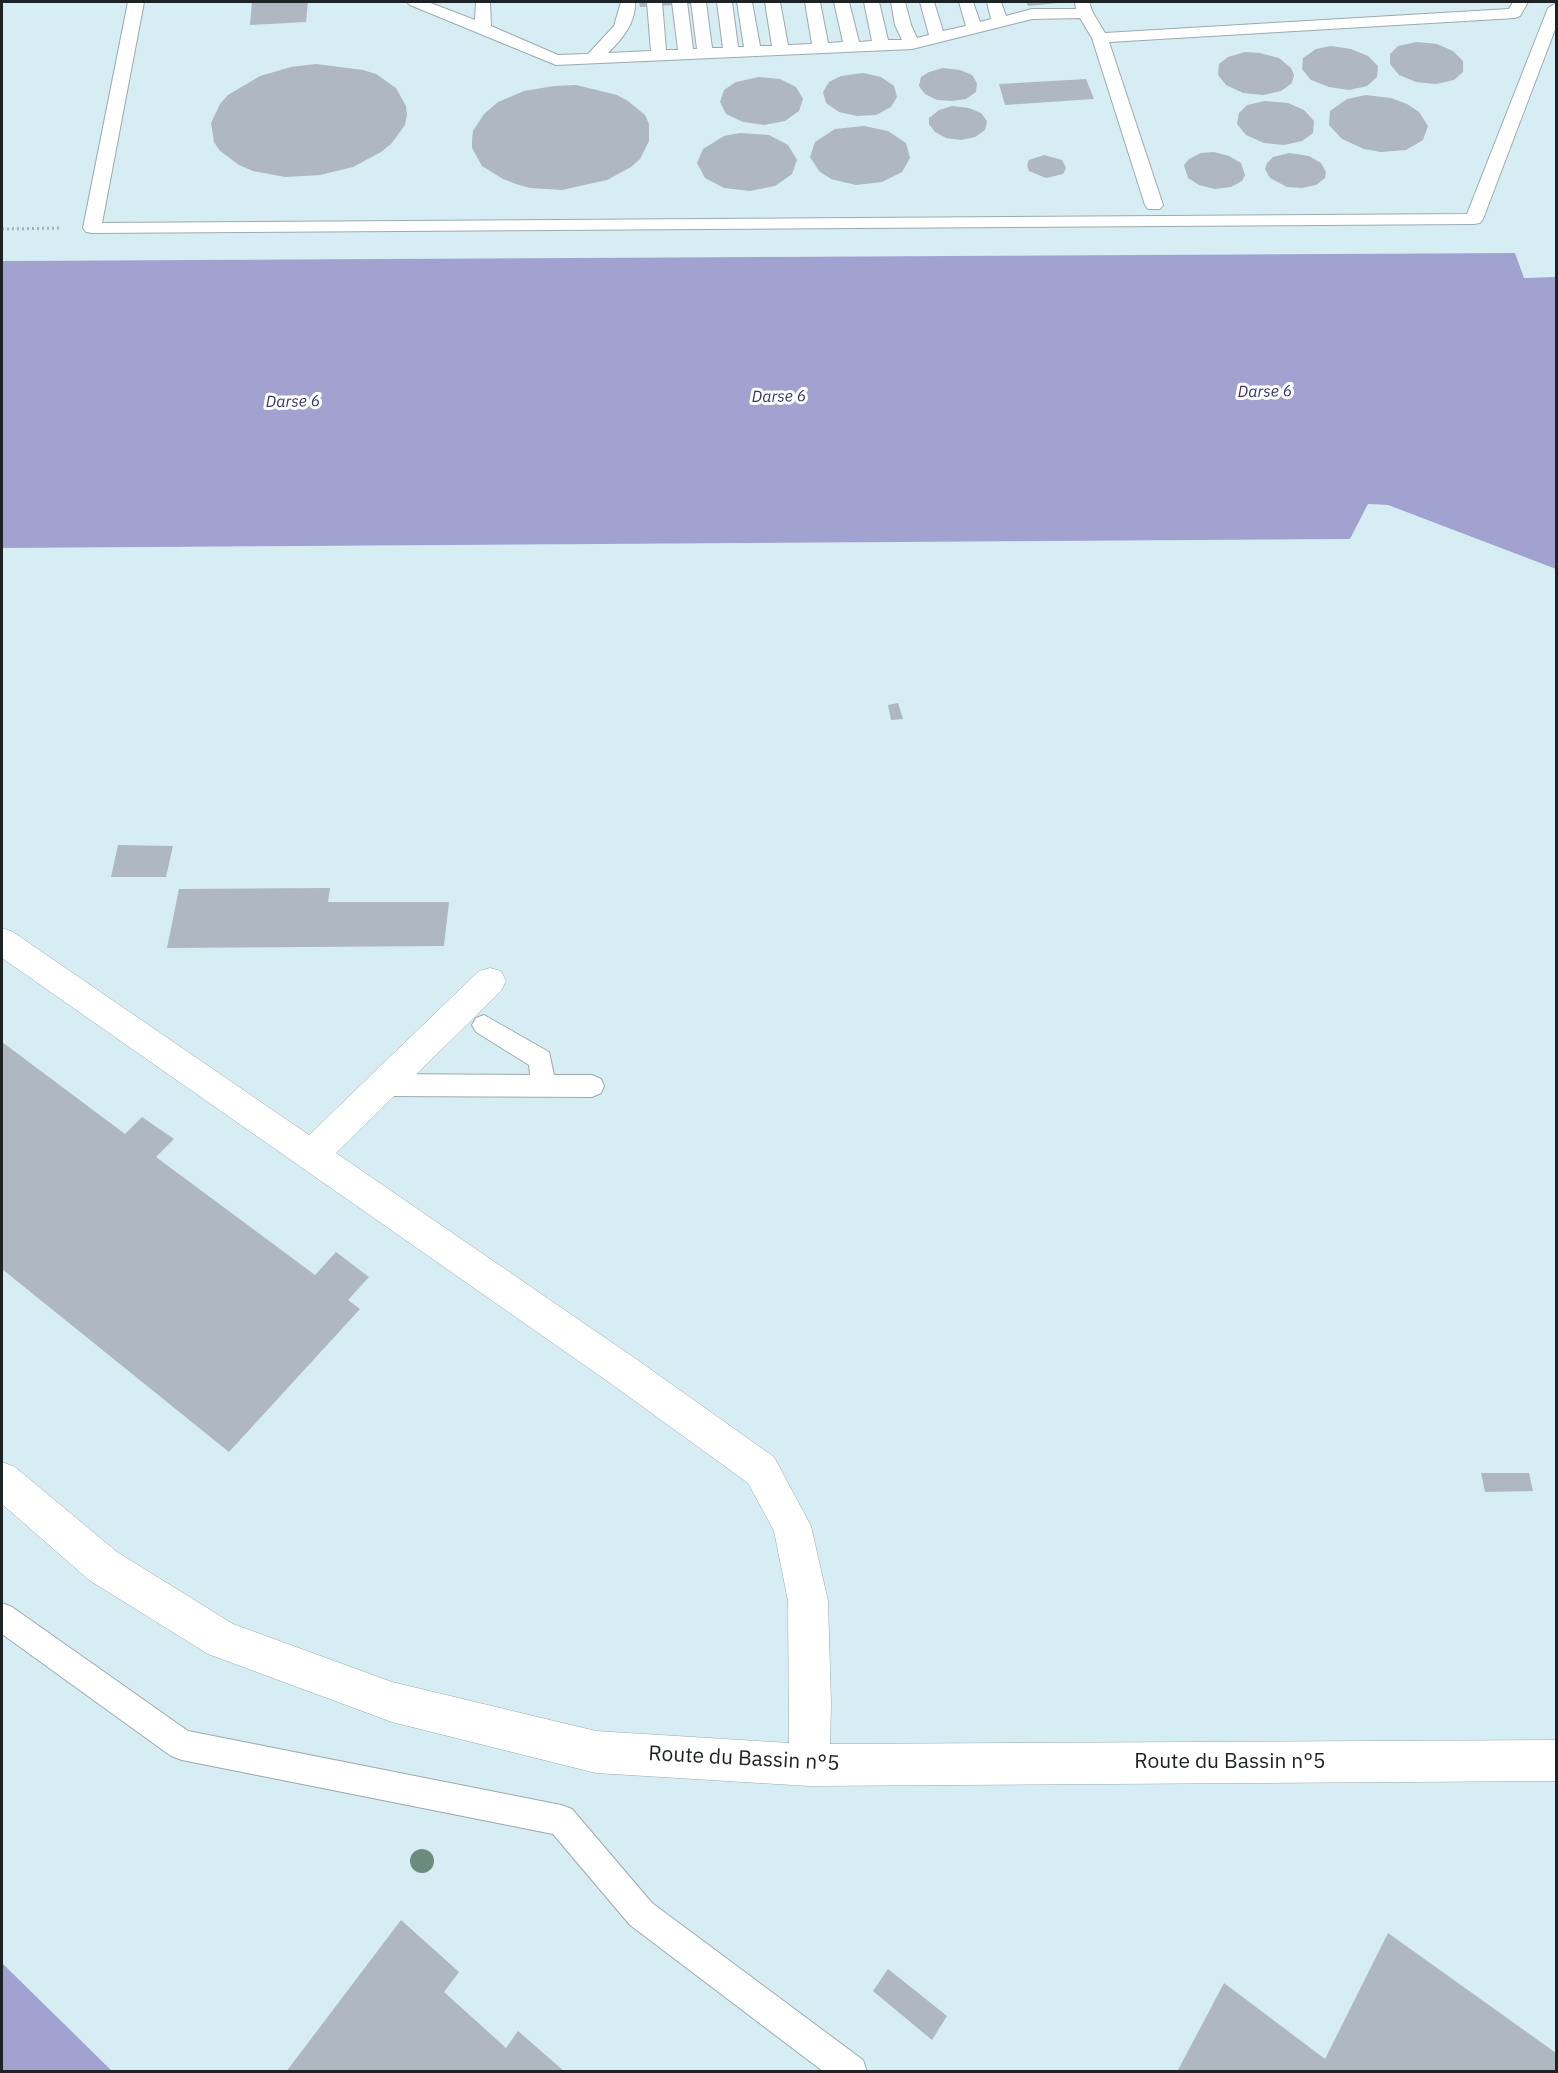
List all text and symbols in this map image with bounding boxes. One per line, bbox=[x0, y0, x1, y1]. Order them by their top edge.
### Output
water label: Darse 6 bbox=[1238, 382, 1292, 402]
water label: Darse 6 bbox=[752, 387, 806, 407]
water label: Darse 6 bbox=[266, 392, 320, 412]
street label: Route du Bassin n°5 bbox=[648, 1741, 840, 1777]
street label: Route du Bassin n°5 bbox=[1134, 1749, 1326, 1775]

